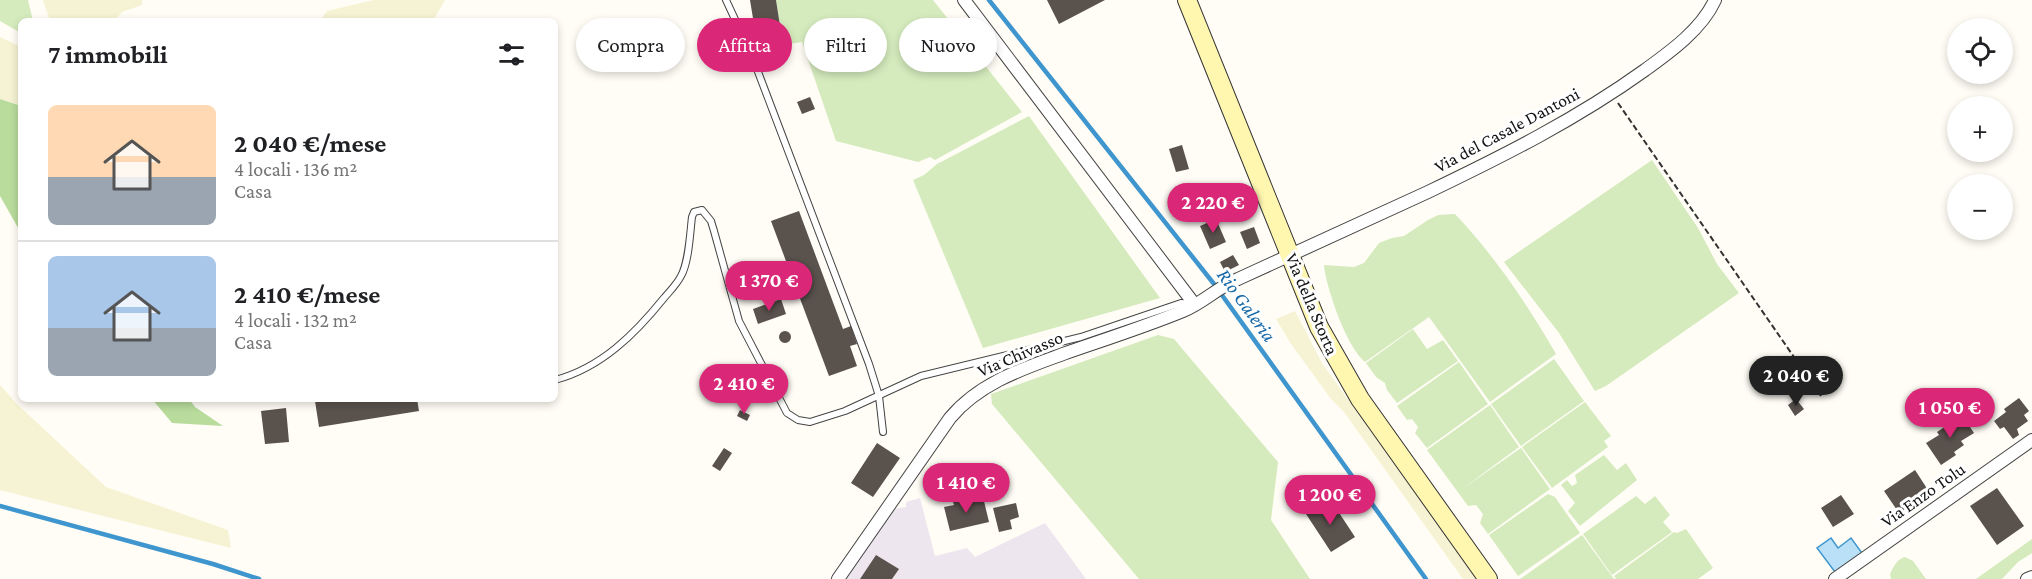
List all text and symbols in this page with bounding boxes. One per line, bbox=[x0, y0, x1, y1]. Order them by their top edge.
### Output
chip: Compra bbox=[576, 18, 685, 72]
chip: Affitta bbox=[697, 18, 792, 72]
chip: Filtri bbox=[804, 18, 887, 72]
chip: Nuovo bbox=[899, 18, 997, 72]
map controls bbox=[1947, 18, 2013, 240]
button: locate bbox=[1947, 18, 2013, 84]
icon: filters bbox=[495, 38, 528, 71]
text: 7 immobili bbox=[48, 40, 168, 69]
street label: Via del Casale Dantoni bbox=[1431, 83, 1583, 177]
button: + bbox=[1947, 96, 2013, 162]
icon: home bbox=[96, 129, 168, 201]
text: 2 040 €/mese bbox=[234, 129, 386, 158]
text: 4 locali · 136 m² bbox=[234, 158, 357, 180]
button: − bbox=[1947, 174, 2013, 240]
text: Casa bbox=[234, 180, 272, 202]
pin: 2 220 € bbox=[1158, 183, 1268, 234]
text: 2 220 € bbox=[1181, 191, 1245, 213]
street label: Via della Storta bbox=[1282, 250, 1342, 358]
pin: 1 370 € bbox=[714, 261, 824, 312]
water label: Rio Galeria bbox=[1213, 264, 1281, 346]
text: 1 370 € bbox=[739, 269, 799, 291]
icon: home bbox=[96, 280, 168, 352]
text: 2 410 €/mese bbox=[234, 280, 380, 309]
text: 4 locali · 132 m² bbox=[234, 309, 357, 331]
street label: Via Chivasso bbox=[974, 327, 1066, 381]
text: Casa bbox=[234, 331, 272, 353]
pin: 2 040 € bbox=[1741, 356, 1851, 407]
pin: 2 410 € bbox=[689, 364, 799, 415]
text: 2 040 € bbox=[1763, 364, 1829, 386]
text: 2 410 € bbox=[713, 372, 775, 394]
pin: 1 050 € bbox=[1895, 388, 2005, 439]
text: 1 050 € bbox=[1919, 396, 1981, 418]
street label: Via Enzo Tolu bbox=[1877, 458, 1969, 531]
pin: 1 410 € bbox=[911, 463, 1021, 514]
text: 1 410 € bbox=[937, 471, 995, 493]
pin: 1 200 € bbox=[1275, 475, 1385, 526]
text: 1 200 € bbox=[1299, 483, 1361, 505]

